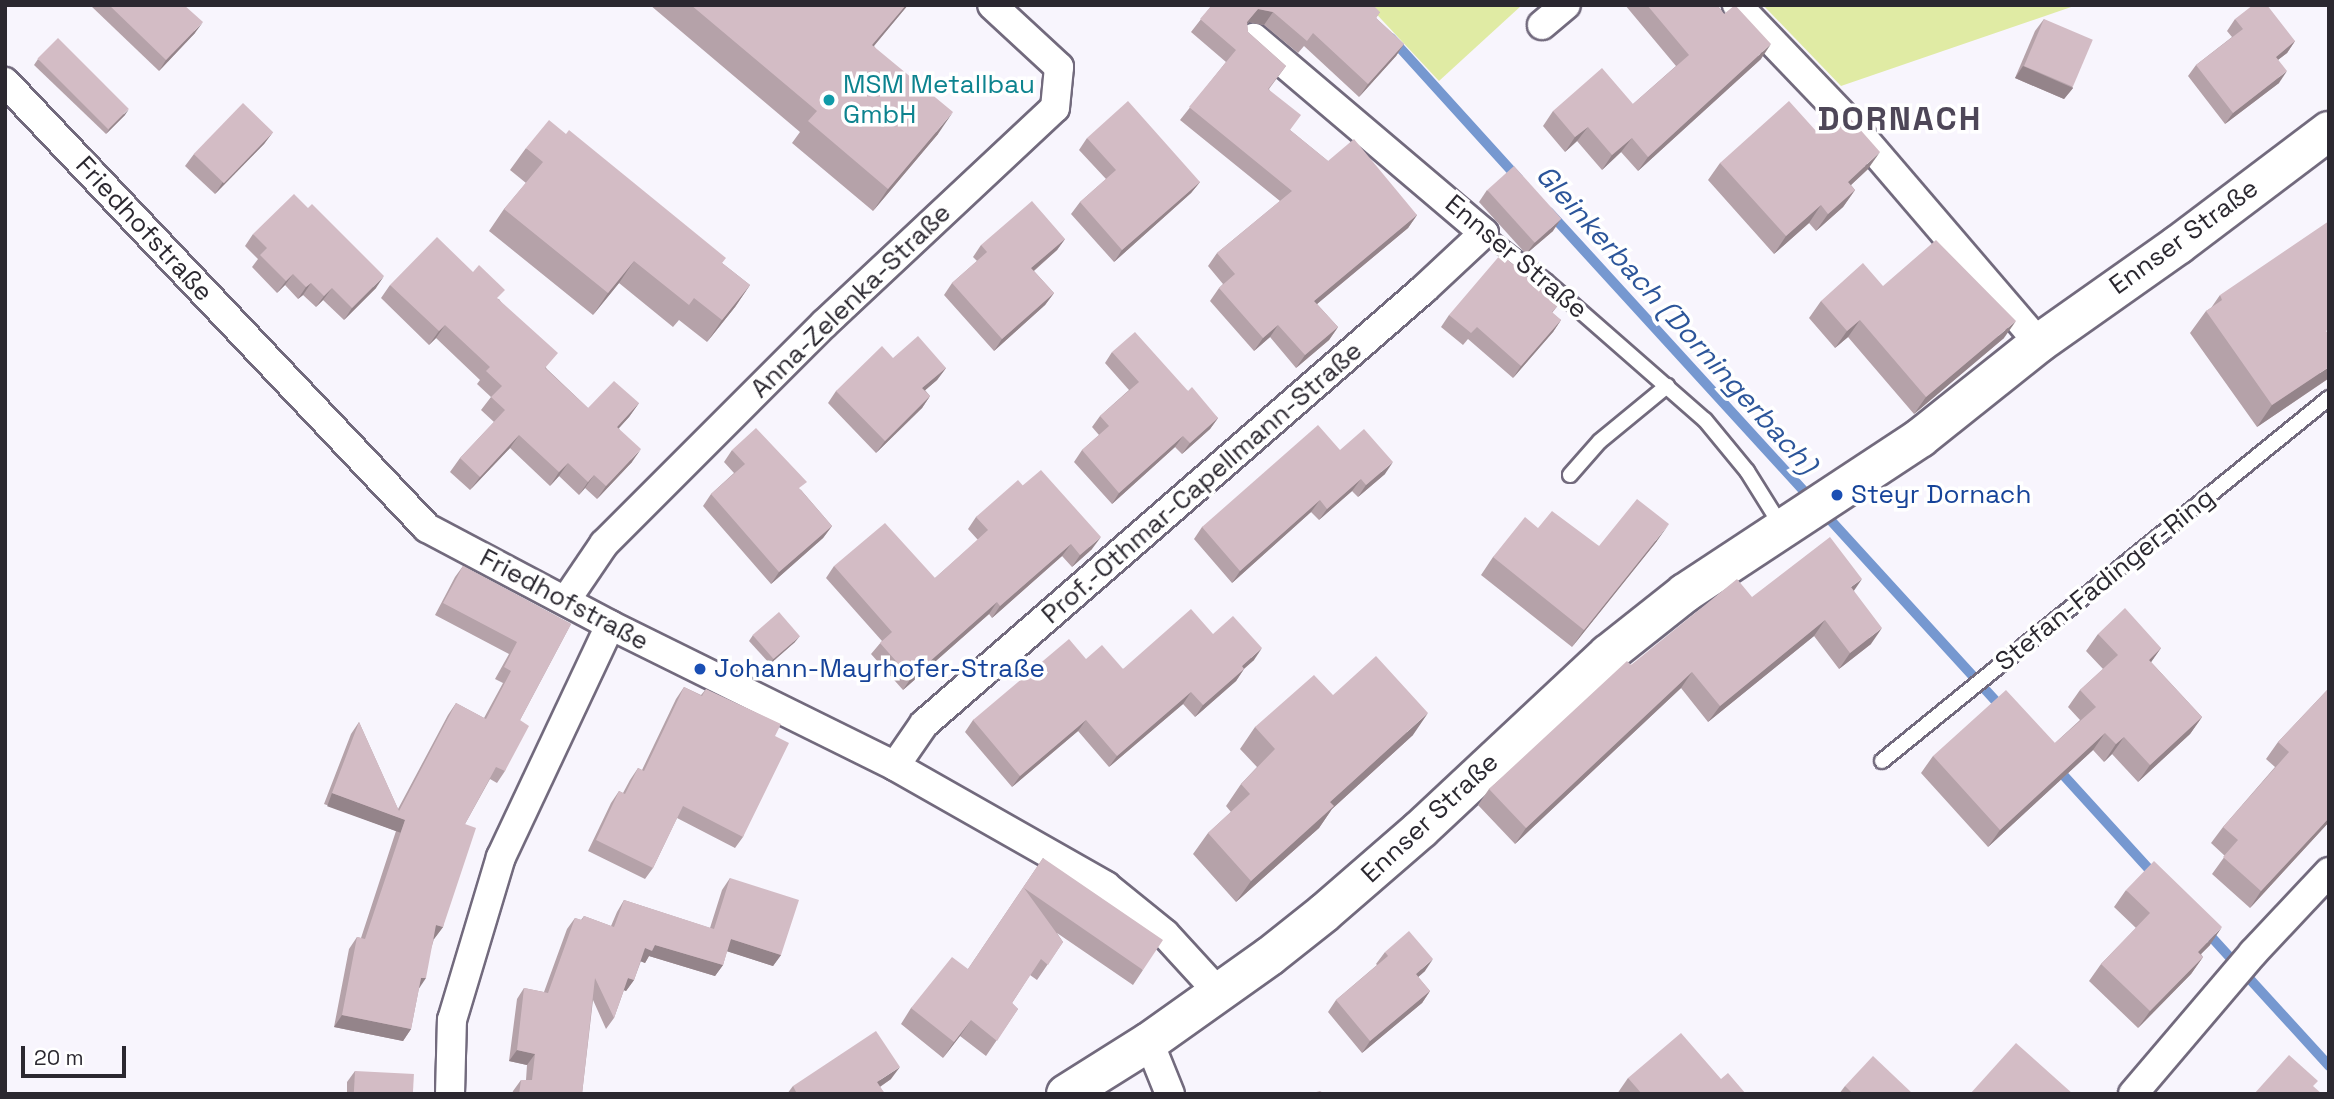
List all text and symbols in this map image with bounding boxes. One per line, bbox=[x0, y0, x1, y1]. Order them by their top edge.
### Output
place label: MSM Metallbau GmbH bbox=[843, 69, 1035, 130]
marker: MSM Metallbau GmbH bbox=[821, 92, 837, 108]
district label: DORNACH bbox=[1818, 100, 1982, 140]
street label: Friedhofstraße bbox=[69, 150, 219, 308]
water label: Gleinkerbach (Dorningerbach) bbox=[1529, 158, 1825, 480]
street label: Ennser Straße bbox=[2104, 173, 2264, 301]
street label: Ennser Straße bbox=[1439, 188, 1593, 326]
street label: Anna-Zelenka-Straße bbox=[745, 197, 957, 405]
street label: Prof.-Othmar-Capellmann-Straße bbox=[1036, 335, 1368, 631]
place label: Steyr Dornach bbox=[1851, 479, 2031, 511]
street label: Stefan-Fadinger-Ring bbox=[1989, 482, 2221, 678]
marker: Steyr Dornach bbox=[1829, 487, 1845, 503]
street label: Friedhofstraße bbox=[474, 542, 654, 658]
place label: Johann-Mayrhofer-Straße bbox=[714, 653, 1045, 685]
marker: Johann-Mayrhofer-Straße bbox=[692, 661, 708, 677]
street label: Ennser Straße bbox=[1355, 747, 1505, 889]
scale bar bbox=[24, 1032, 130, 1076]
text: 20 m bbox=[34, 1044, 84, 1071]

